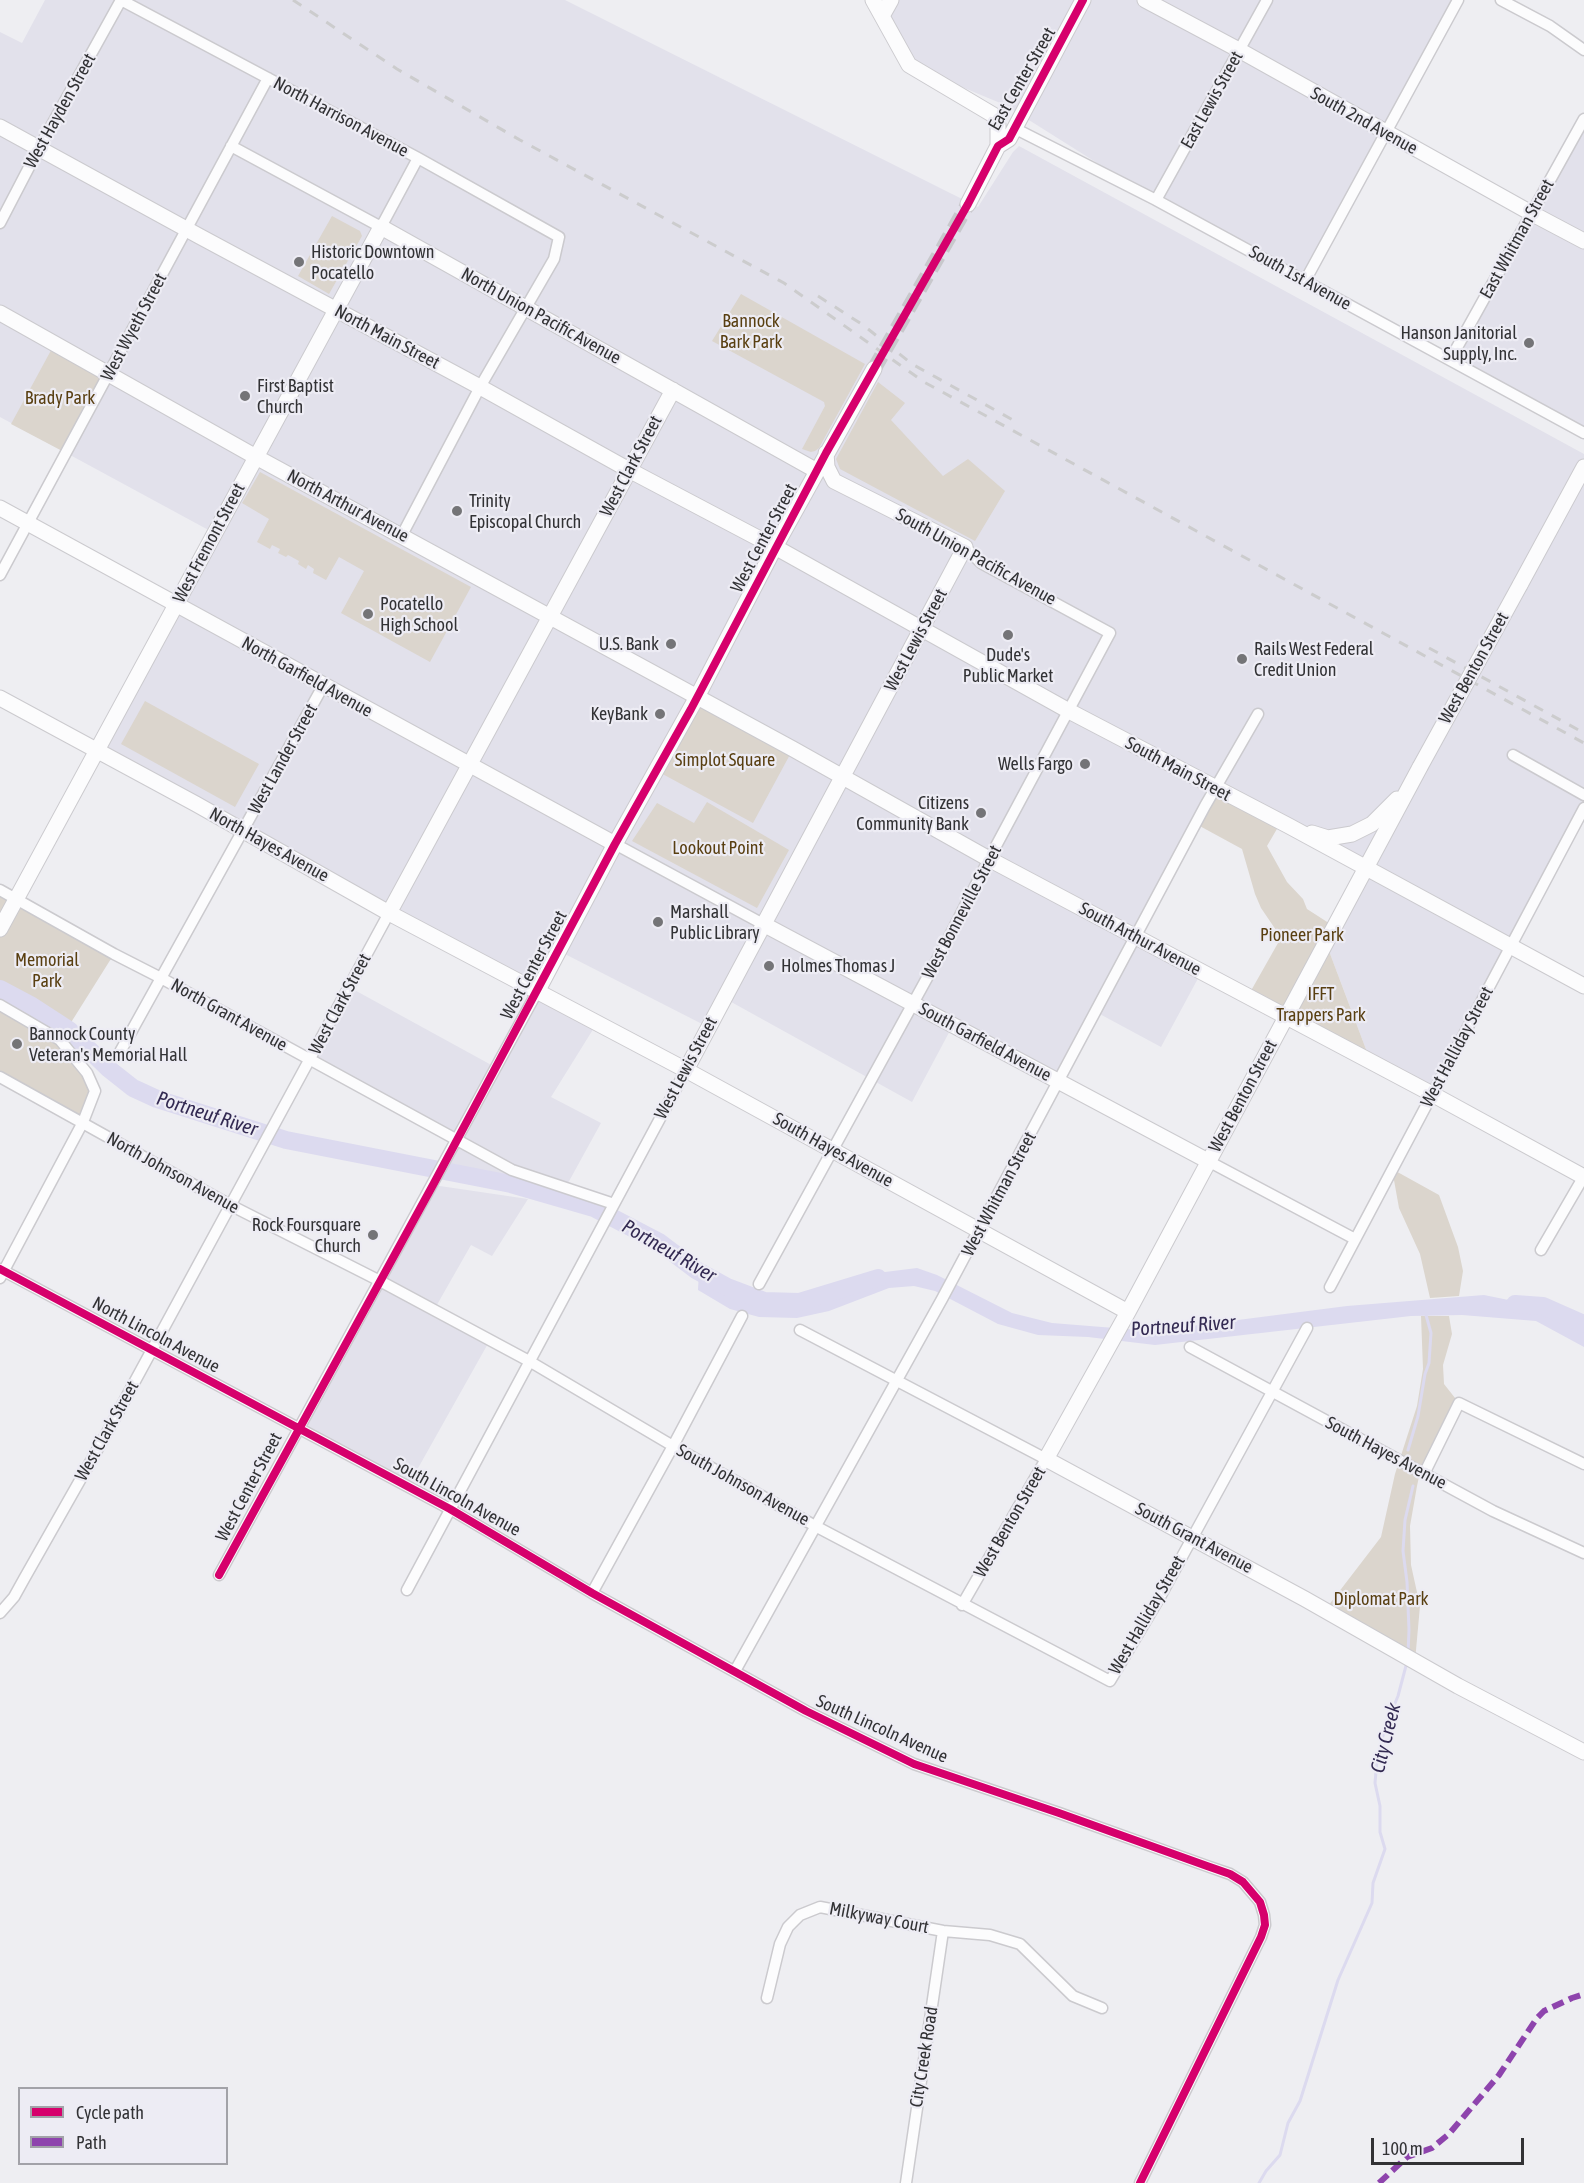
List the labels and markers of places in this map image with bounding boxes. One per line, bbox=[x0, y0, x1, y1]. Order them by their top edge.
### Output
place label: Historic Downtown Pocatello bbox=[311, 241, 435, 284]
marker: Historic Downtown Pocatello bbox=[292, 255, 306, 269]
place label: Hanson Janitorial Supply, Inc. bbox=[1400, 322, 1517, 364]
marker: Hanson Janitorial Supply, Inc. bbox=[1522, 336, 1536, 350]
place label: First Baptist Church bbox=[257, 375, 334, 418]
marker: First Baptist Church bbox=[238, 389, 252, 403]
place label: Trinity Episcopal Church bbox=[469, 490, 581, 532]
marker: Trinity Episcopal Church bbox=[450, 504, 464, 518]
place label: Pocatello High School bbox=[380, 593, 458, 636]
marker: Pocatello High School bbox=[361, 607, 375, 621]
marker: Dude's Public Market bbox=[1001, 628, 1015, 642]
place label: U.S. Bank bbox=[599, 633, 659, 655]
marker: U.S. Bank bbox=[664, 637, 678, 651]
place label: Rails West Federal Credit Union bbox=[1254, 638, 1374, 680]
place label: Dude's Public Market bbox=[963, 644, 1053, 686]
marker: Rails West Federal Credit Union bbox=[1235, 652, 1249, 666]
place label: KeyBank bbox=[591, 703, 648, 725]
marker: KeyBank bbox=[653, 707, 667, 721]
place label: Wells Fargo bbox=[998, 753, 1073, 775]
marker: Wells Fargo bbox=[1078, 757, 1092, 771]
place label: Citizens Community Bank bbox=[856, 792, 969, 834]
marker: Citizens Community Bank bbox=[974, 806, 988, 820]
place label: Marshall Public Library bbox=[670, 901, 760, 944]
marker: Marshall Public Library bbox=[651, 915, 665, 929]
place label: Holmes Thomas J bbox=[781, 955, 895, 977]
marker: Holmes Thomas J bbox=[762, 959, 776, 973]
place label: Bannock County Veteran's Memorial Hall bbox=[29, 1023, 187, 1066]
marker: Bannock County Veteran's Memorial Hall bbox=[10, 1037, 24, 1051]
place label: Rock Foursquare Church bbox=[252, 1214, 361, 1256]
marker: Rock Foursquare Church bbox=[366, 1228, 380, 1242]

